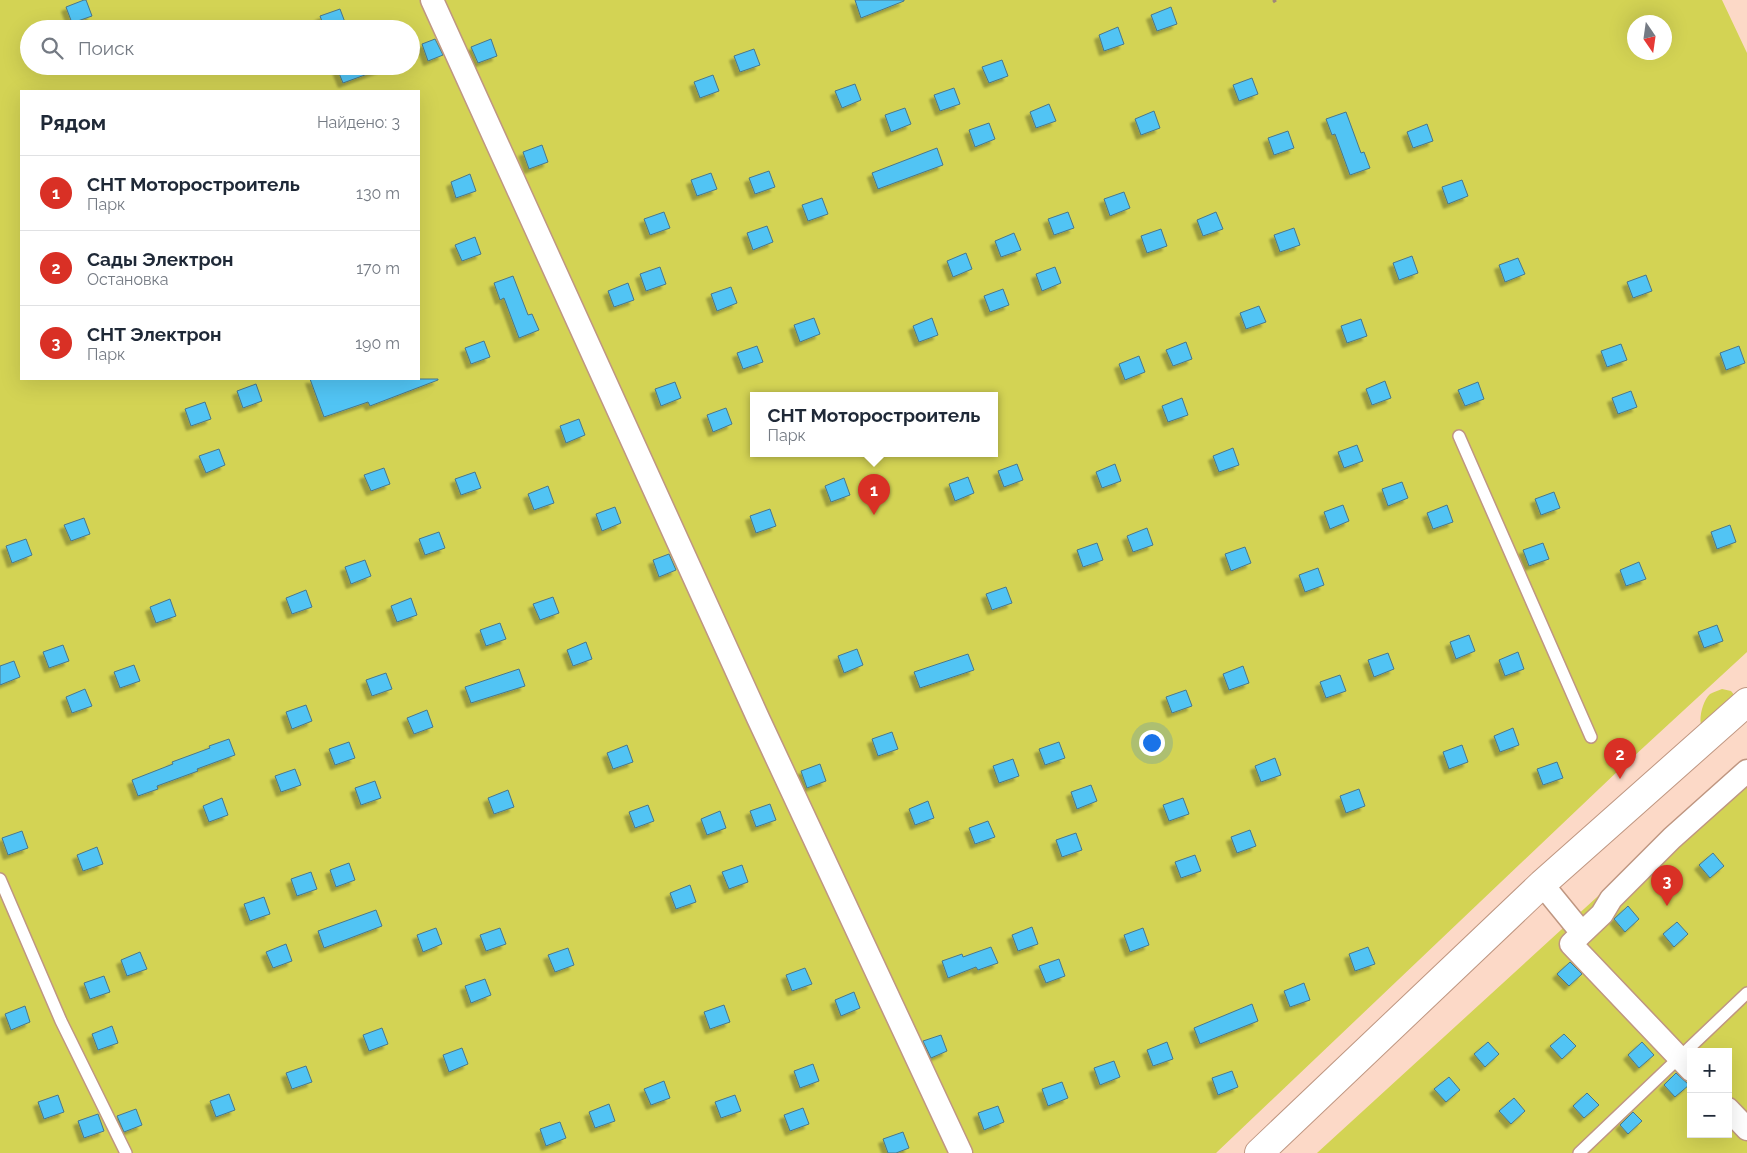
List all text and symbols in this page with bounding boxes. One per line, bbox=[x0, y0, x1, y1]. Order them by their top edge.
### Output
north arrow bbox=[1627, 15, 1672, 60]
search box bbox=[20, 20, 420, 75]
icon: search bbox=[38, 34, 66, 62]
text: Поиск bbox=[78, 37, 134, 59]
text: Рядом bbox=[40, 110, 106, 135]
text: Найдено: 3 bbox=[317, 113, 400, 132]
text: СНТ Моторостроитель bbox=[87, 173, 300, 195]
text: 1 bbox=[52, 184, 60, 203]
text: 130 m bbox=[356, 184, 400, 203]
text: Парк bbox=[87, 195, 125, 214]
text: Сады Электрон bbox=[87, 248, 233, 270]
text: 2 bbox=[51, 259, 61, 278]
text: 170 m bbox=[356, 259, 400, 278]
text: Остановка bbox=[87, 270, 169, 289]
text: СНТ Электрон bbox=[87, 323, 221, 345]
text: 3 bbox=[52, 334, 60, 353]
text: 190 m bbox=[355, 334, 400, 353]
text: Парк bbox=[87, 345, 125, 364]
popup bbox=[750, 392, 998, 457]
text: СНТ Моторостроитель bbox=[768, 404, 980, 426]
text: Парк bbox=[768, 426, 806, 445]
pin: 1 bbox=[858, 474, 890, 515]
your location bbox=[1139, 730, 1165, 756]
pin: 2 bbox=[1604, 738, 1636, 779]
pin: 3 bbox=[1651, 865, 1683, 906]
map controls bbox=[1687, 1048, 1732, 1138]
button: + bbox=[1687, 1048, 1732, 1093]
button: − bbox=[1687, 1093, 1732, 1138]

